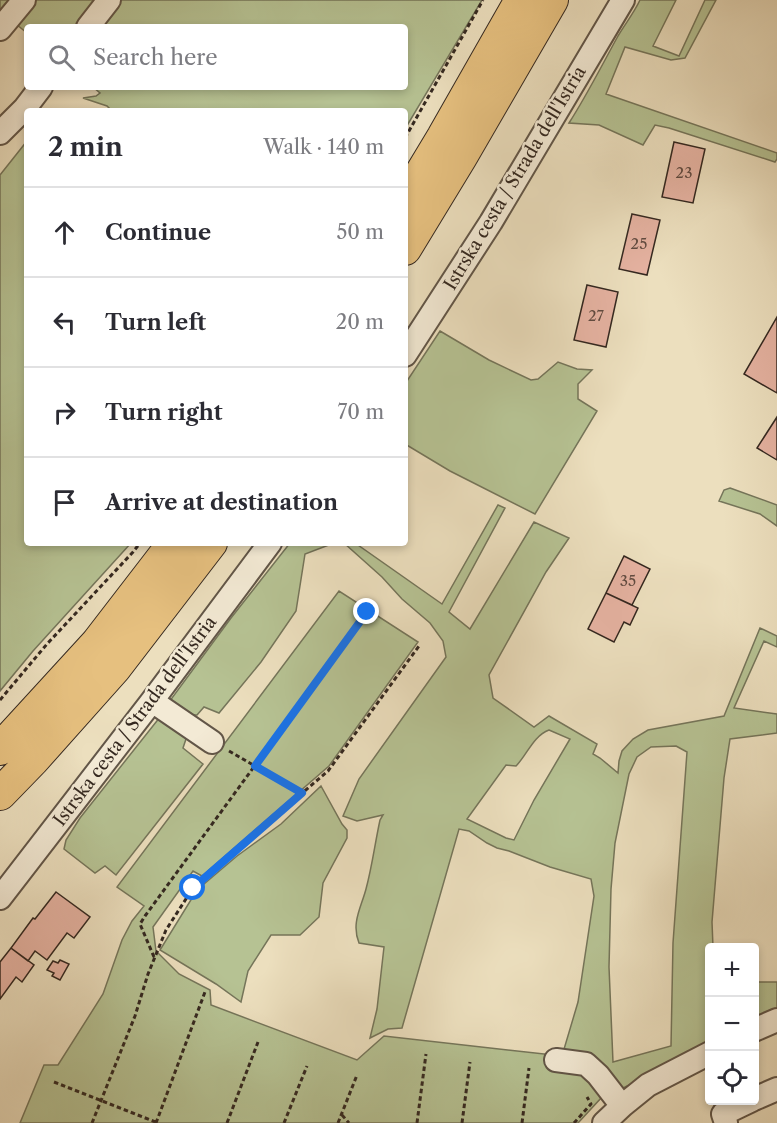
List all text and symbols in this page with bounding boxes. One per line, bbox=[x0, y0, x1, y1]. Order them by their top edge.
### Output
search box bbox=[24, 24, 408, 90]
icon: search bbox=[45, 41, 78, 74]
text: Search here bbox=[93, 44, 218, 71]
street label: Istrska cesta / Strada dell'Istria bbox=[439, 62, 591, 294]
text: 2 min bbox=[48, 131, 123, 163]
text: Walk · 140 m bbox=[263, 135, 384, 159]
house number: 23 bbox=[676, 163, 692, 182]
icon: ahead bbox=[48, 216, 81, 249]
text: Continue bbox=[105, 219, 211, 246]
text: 50 m bbox=[337, 220, 384, 244]
house number: 25 bbox=[631, 234, 647, 253]
icon: left bbox=[48, 306, 81, 339]
house number: 27 bbox=[588, 306, 605, 325]
text: Turn left bbox=[105, 309, 206, 336]
text: 20 m bbox=[336, 310, 384, 334]
icon: right bbox=[48, 396, 81, 429]
text: Turn right bbox=[105, 399, 223, 426]
text: 70 m bbox=[338, 400, 384, 424]
icon: arrive bbox=[48, 486, 81, 519]
text: Arrive at destination bbox=[105, 489, 338, 516]
house number: 35 bbox=[620, 571, 636, 590]
route end bbox=[353, 598, 379, 624]
street label: Istrska cesta / Strada dell'Istria bbox=[49, 611, 222, 830]
route start bbox=[179, 874, 205, 900]
map controls bbox=[705, 943, 759, 1105]
button: + bbox=[705, 943, 759, 997]
button: − bbox=[705, 997, 759, 1051]
button: locate bbox=[705, 1051, 759, 1105]

